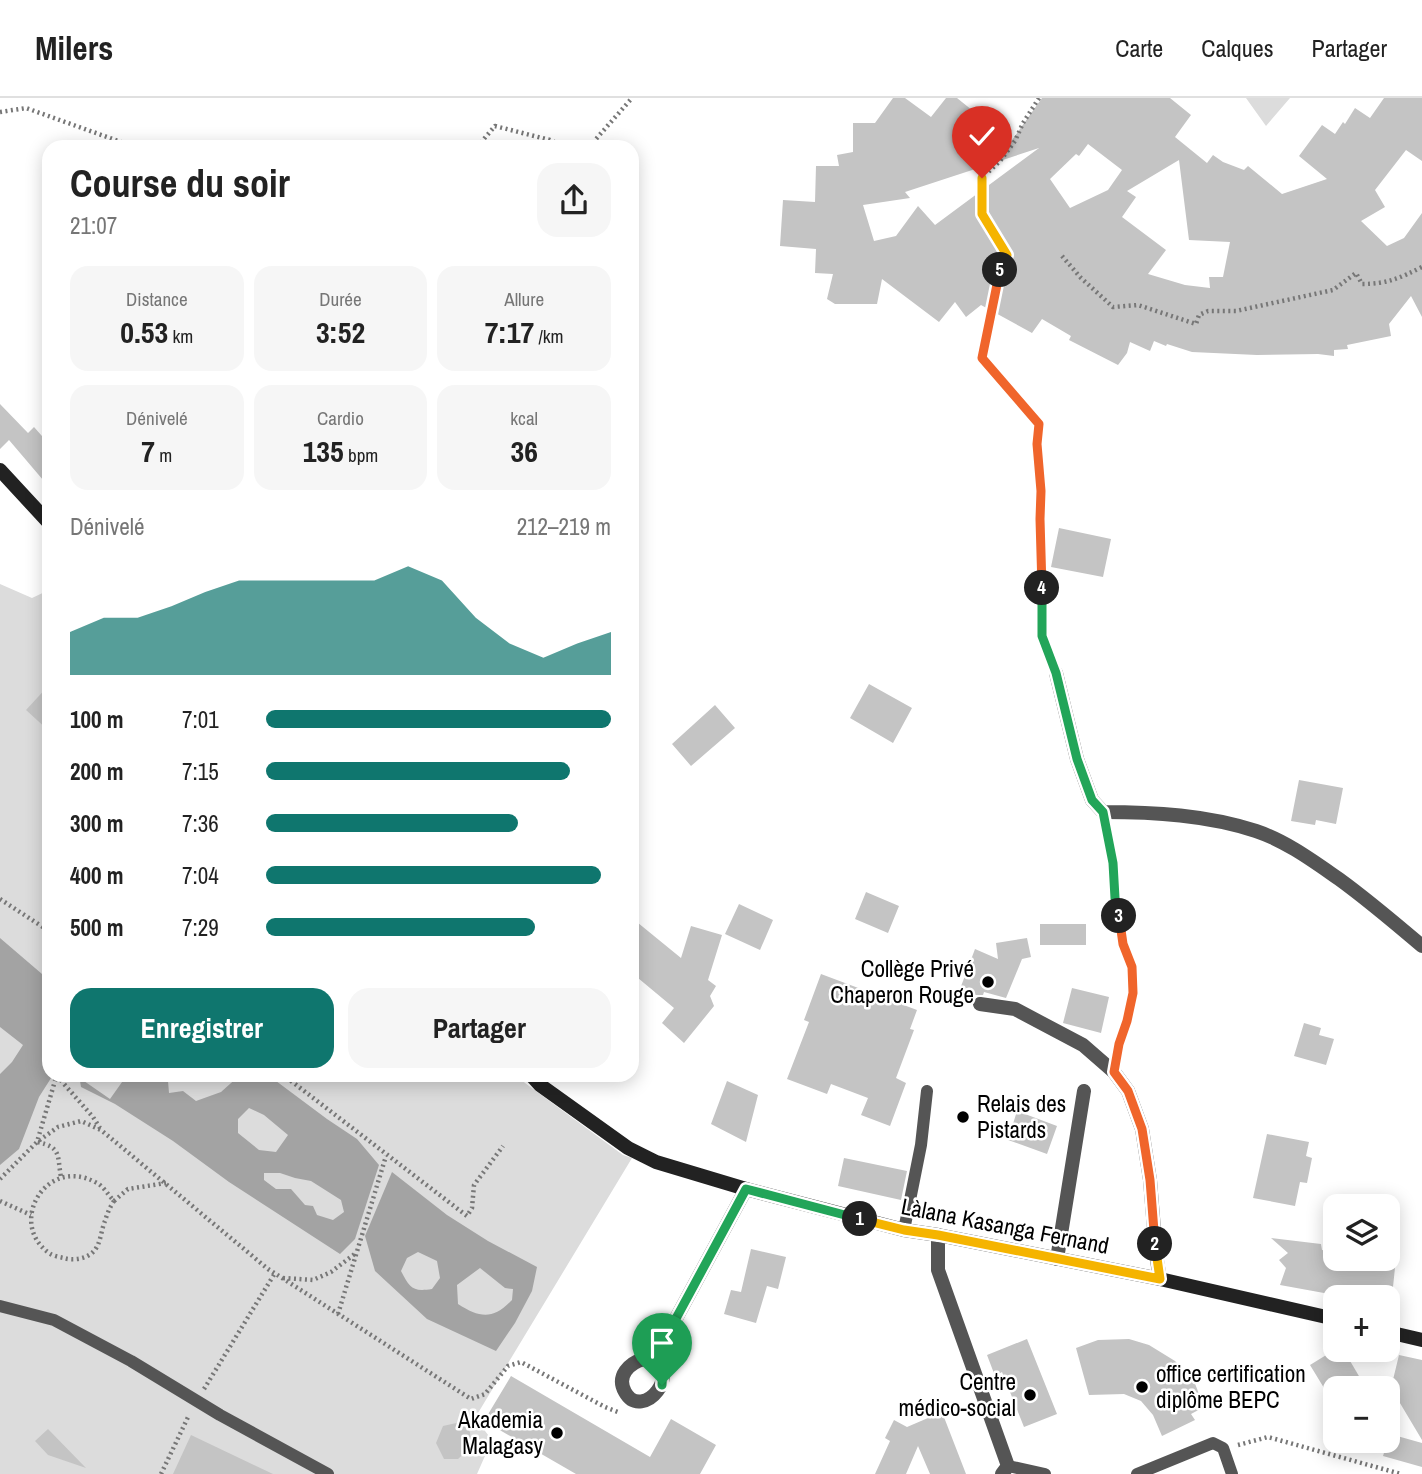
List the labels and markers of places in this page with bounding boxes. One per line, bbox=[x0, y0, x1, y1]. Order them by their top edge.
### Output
pin bbox=[952, 106, 1012, 178]
pin: 5 bbox=[982, 252, 1018, 288]
pin: 4 bbox=[1024, 570, 1060, 606]
pin: 3 bbox=[1102, 898, 1136, 934]
place label: Collège Privé Chaperon Rouge bbox=[830, 953, 974, 1010]
marker: Collège Privé Chaperon Rouge bbox=[980, 974, 996, 990]
place label: Relais des Pistards bbox=[977, 1088, 1066, 1145]
marker: Relais des Pistards bbox=[955, 1109, 971, 1125]
pin: 1 bbox=[842, 1202, 878, 1236]
pin: 2 bbox=[1138, 1226, 1172, 1262]
pin bbox=[632, 1313, 692, 1385]
place label: office certification diplôme BEPC bbox=[1156, 1358, 1306, 1415]
place label: Centre médico-social bbox=[899, 1366, 1016, 1423]
marker: office certification diplôme BEPC bbox=[1134, 1379, 1150, 1395]
marker: Centre médico-social bbox=[1022, 1387, 1038, 1403]
place label: Akademia Malagasy bbox=[457, 1404, 544, 1461]
marker: Akademia Malagasy bbox=[549, 1425, 565, 1441]

